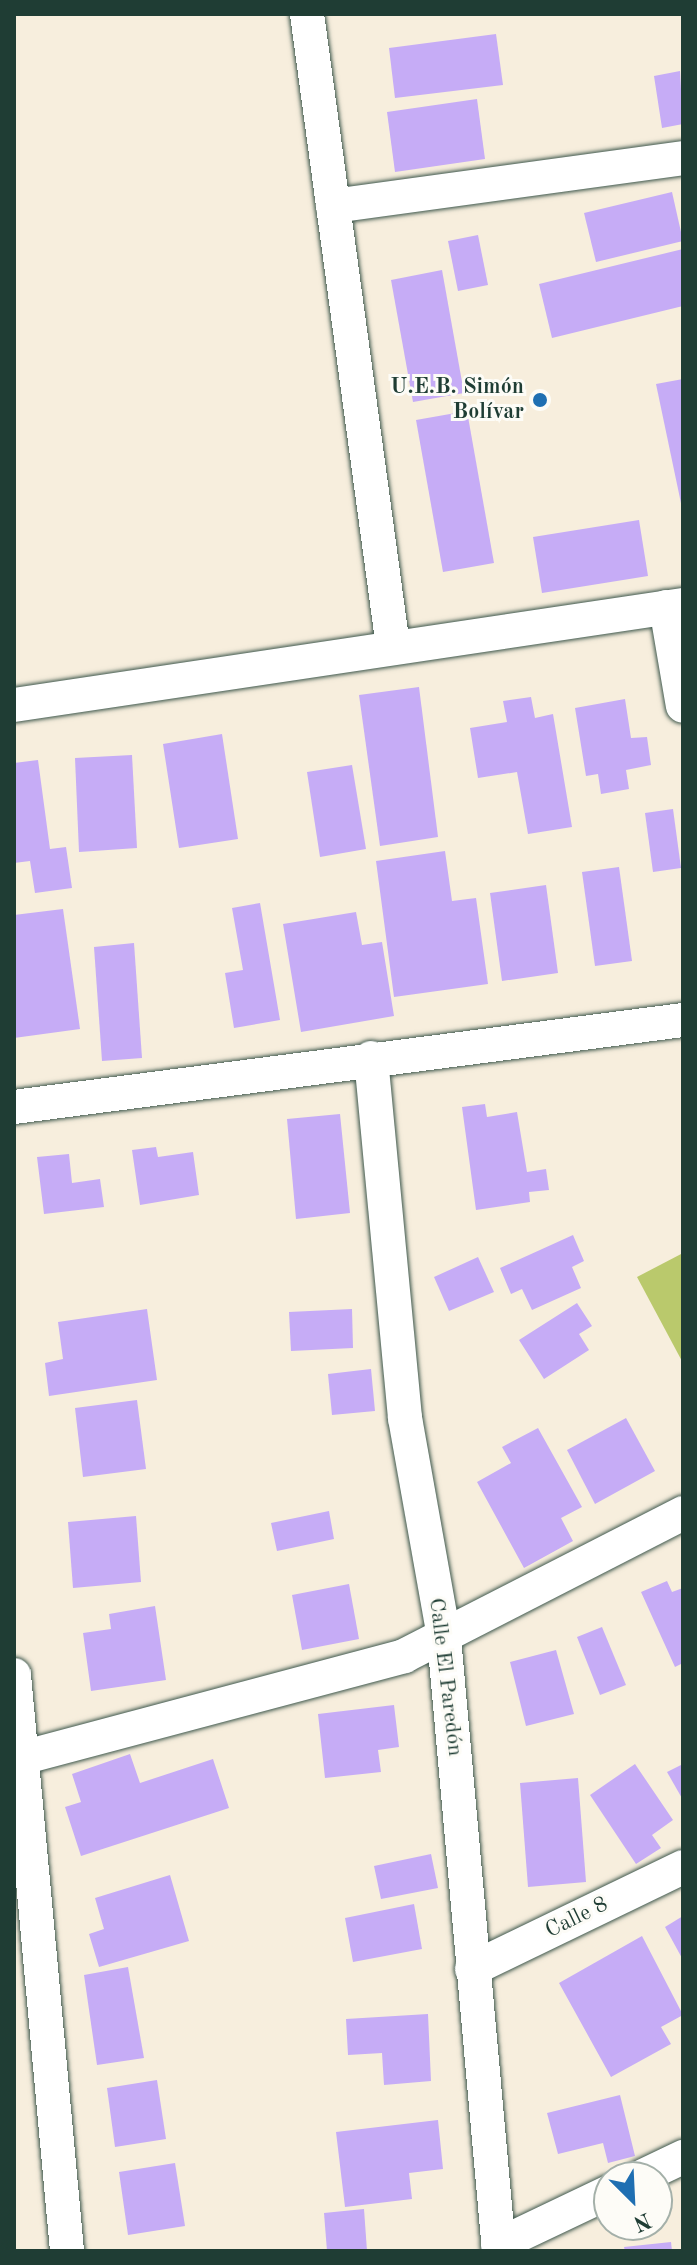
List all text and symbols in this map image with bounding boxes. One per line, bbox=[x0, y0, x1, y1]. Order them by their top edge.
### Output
place label: U.E.B. Simón Bolívar bbox=[390, 374, 524, 426]
marker: U.E.B. Simón Bolívar bbox=[531, 391, 549, 409]
street label: Calle El Paredón bbox=[422, 1596, 468, 1758]
street label: Calle 8 bbox=[541, 1892, 613, 1944]
north arrow bbox=[593, 2161, 673, 2241]
text: N bbox=[630, 2208, 654, 2235]

